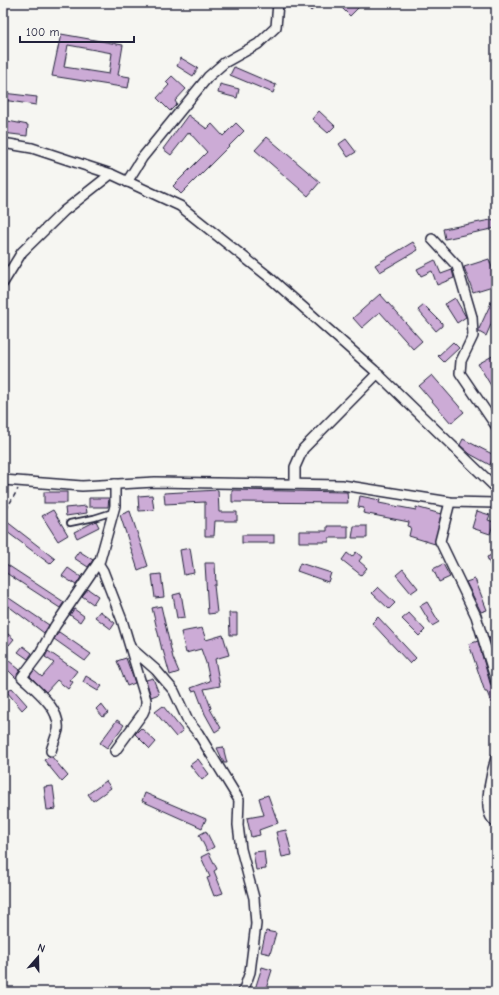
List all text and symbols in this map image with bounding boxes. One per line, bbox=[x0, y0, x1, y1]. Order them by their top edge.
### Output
scale bar bbox=[20, 18, 134, 44]
text: 100 m bbox=[26, 25, 59, 39]
north arrow bbox=[18, 937, 58, 977]
text: N bbox=[36, 941, 47, 955]

